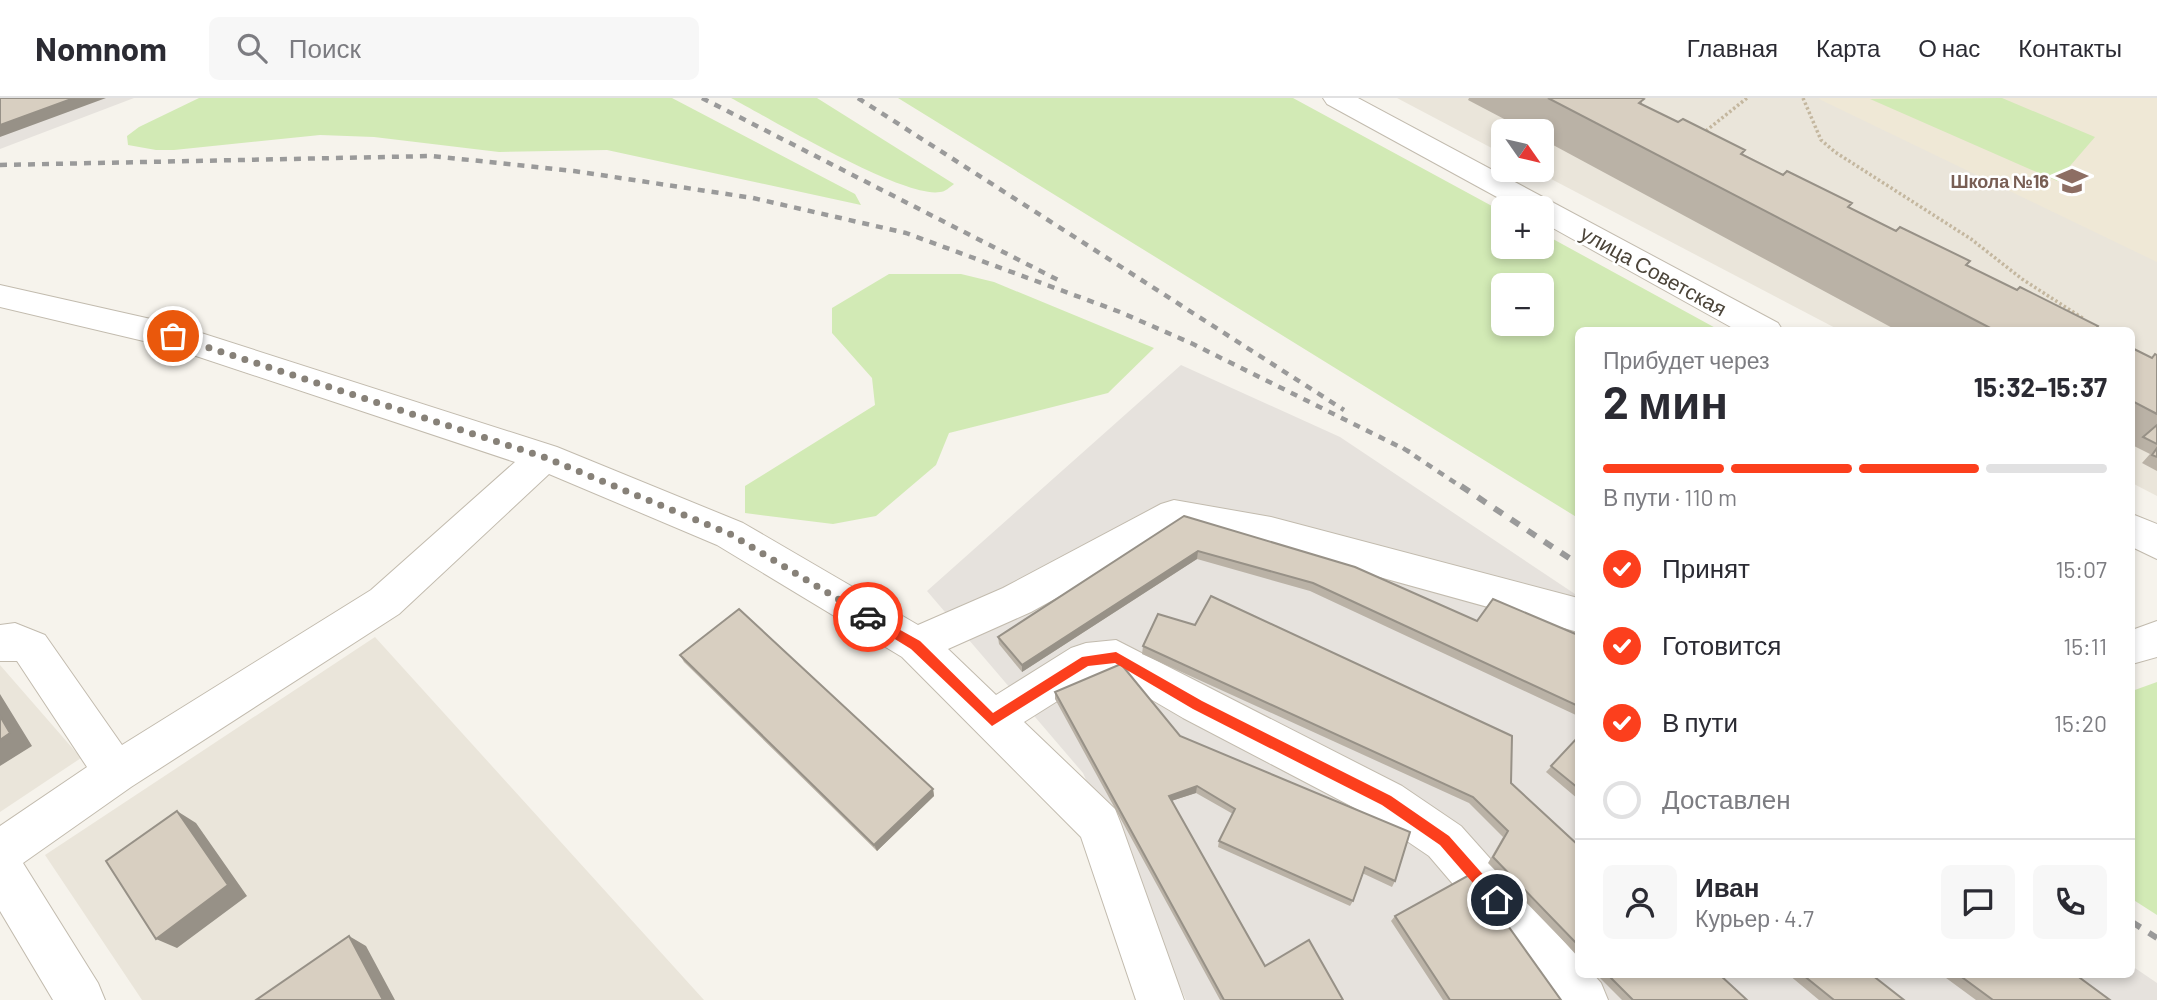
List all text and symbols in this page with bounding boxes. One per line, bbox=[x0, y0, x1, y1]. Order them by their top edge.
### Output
search box bbox=[209, 17, 699, 80]
text: Nomnom bbox=[35, 28, 167, 68]
icon: search bbox=[233, 29, 271, 67]
text: Поиск bbox=[289, 32, 361, 63]
text: Главная bbox=[1687, 33, 1778, 62]
text: Карта bbox=[1816, 33, 1880, 62]
text: О нас bbox=[1918, 33, 1980, 62]
text: Контакты bbox=[2018, 33, 2122, 62]
north arrow bbox=[1491, 119, 1554, 182]
map controls bbox=[1491, 119, 1554, 336]
school or university icon: Школа №16 bbox=[2055, 164, 2089, 198]
place label: Школа №16 bbox=[1950, 170, 2049, 192]
button: + bbox=[1491, 196, 1554, 259]
street label: улица Советская bbox=[1577, 219, 1731, 321]
button: − bbox=[1491, 273, 1554, 336]
pin bbox=[143, 306, 203, 366]
icon: bag bbox=[154, 317, 192, 355]
text: Прибудет через bbox=[1603, 346, 1770, 374]
text: 15:32–15:37 bbox=[1974, 371, 2107, 402]
text: 2 мин bbox=[1603, 373, 1728, 428]
text: В пути · 110 m bbox=[1603, 483, 1737, 511]
icon: check bbox=[1603, 550, 1641, 588]
text: Принят bbox=[1662, 552, 1750, 583]
text: 15:07 bbox=[2055, 555, 2107, 583]
courier bbox=[833, 582, 903, 652]
icon: car bbox=[849, 598, 887, 636]
icon: check bbox=[1603, 627, 1641, 665]
text: Готовится bbox=[1662, 629, 1781, 660]
text: 15:11 bbox=[2063, 632, 2107, 660]
icon: check bbox=[1603, 704, 1641, 742]
text: В пути bbox=[1662, 706, 1738, 737]
text: 15:20 bbox=[2054, 709, 2107, 737]
text: Доставлен bbox=[1662, 783, 1791, 814]
button: person bbox=[1603, 865, 1677, 939]
button: chat bbox=[1941, 865, 2015, 939]
button: phone bbox=[2033, 865, 2107, 939]
pin bbox=[1467, 870, 1527, 930]
text: Иван bbox=[1695, 871, 1760, 902]
icon: home bbox=[1478, 881, 1516, 919]
text: Курьер · 4.7 bbox=[1695, 904, 1814, 932]

